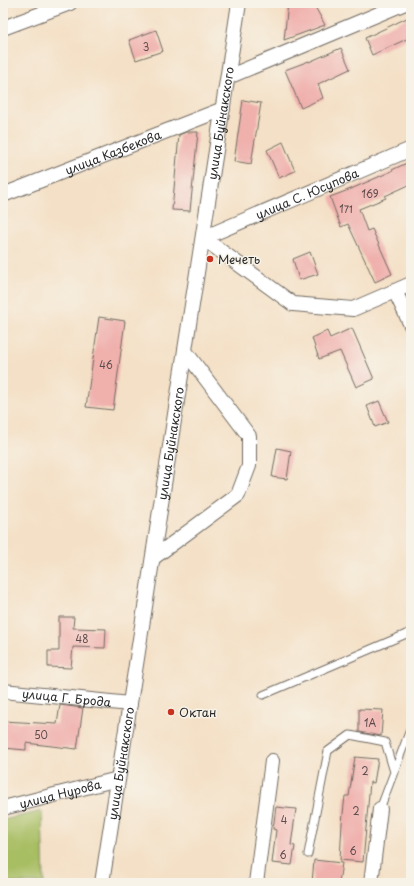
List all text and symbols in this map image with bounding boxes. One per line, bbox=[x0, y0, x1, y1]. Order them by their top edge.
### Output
house number: 3 bbox=[143, 39, 149, 54]
street label: улица Буйнакского bbox=[203, 65, 238, 181]
street label: улица Казбекова bbox=[62, 125, 164, 179]
street label: улица С. Юсупова bbox=[253, 163, 362, 224]
house number: 169 bbox=[361, 186, 379, 201]
house number: 171 bbox=[339, 201, 353, 216]
place label: Мечеть bbox=[218, 250, 260, 268]
marker: Мечеть bbox=[205, 254, 215, 264]
house number: 46 bbox=[99, 357, 113, 372]
street label: улица Буйнакского bbox=[153, 385, 188, 501]
house number: 48 bbox=[76, 631, 88, 646]
street label: улица Г. Брода bbox=[21, 684, 113, 711]
place label: Октан bbox=[179, 703, 217, 721]
street label: улица Буйнакского bbox=[103, 705, 138, 821]
marker: Октан bbox=[166, 707, 176, 717]
house number: 1А bbox=[364, 715, 376, 730]
house number: 50 bbox=[34, 727, 48, 742]
house number: 2 bbox=[361, 763, 369, 778]
street label: улица Нурова bbox=[17, 774, 104, 813]
house number: 2 bbox=[352, 803, 360, 818]
house number: 4 bbox=[281, 812, 288, 827]
house number: 6 bbox=[349, 843, 357, 858]
house number: 6 bbox=[279, 847, 287, 862]

